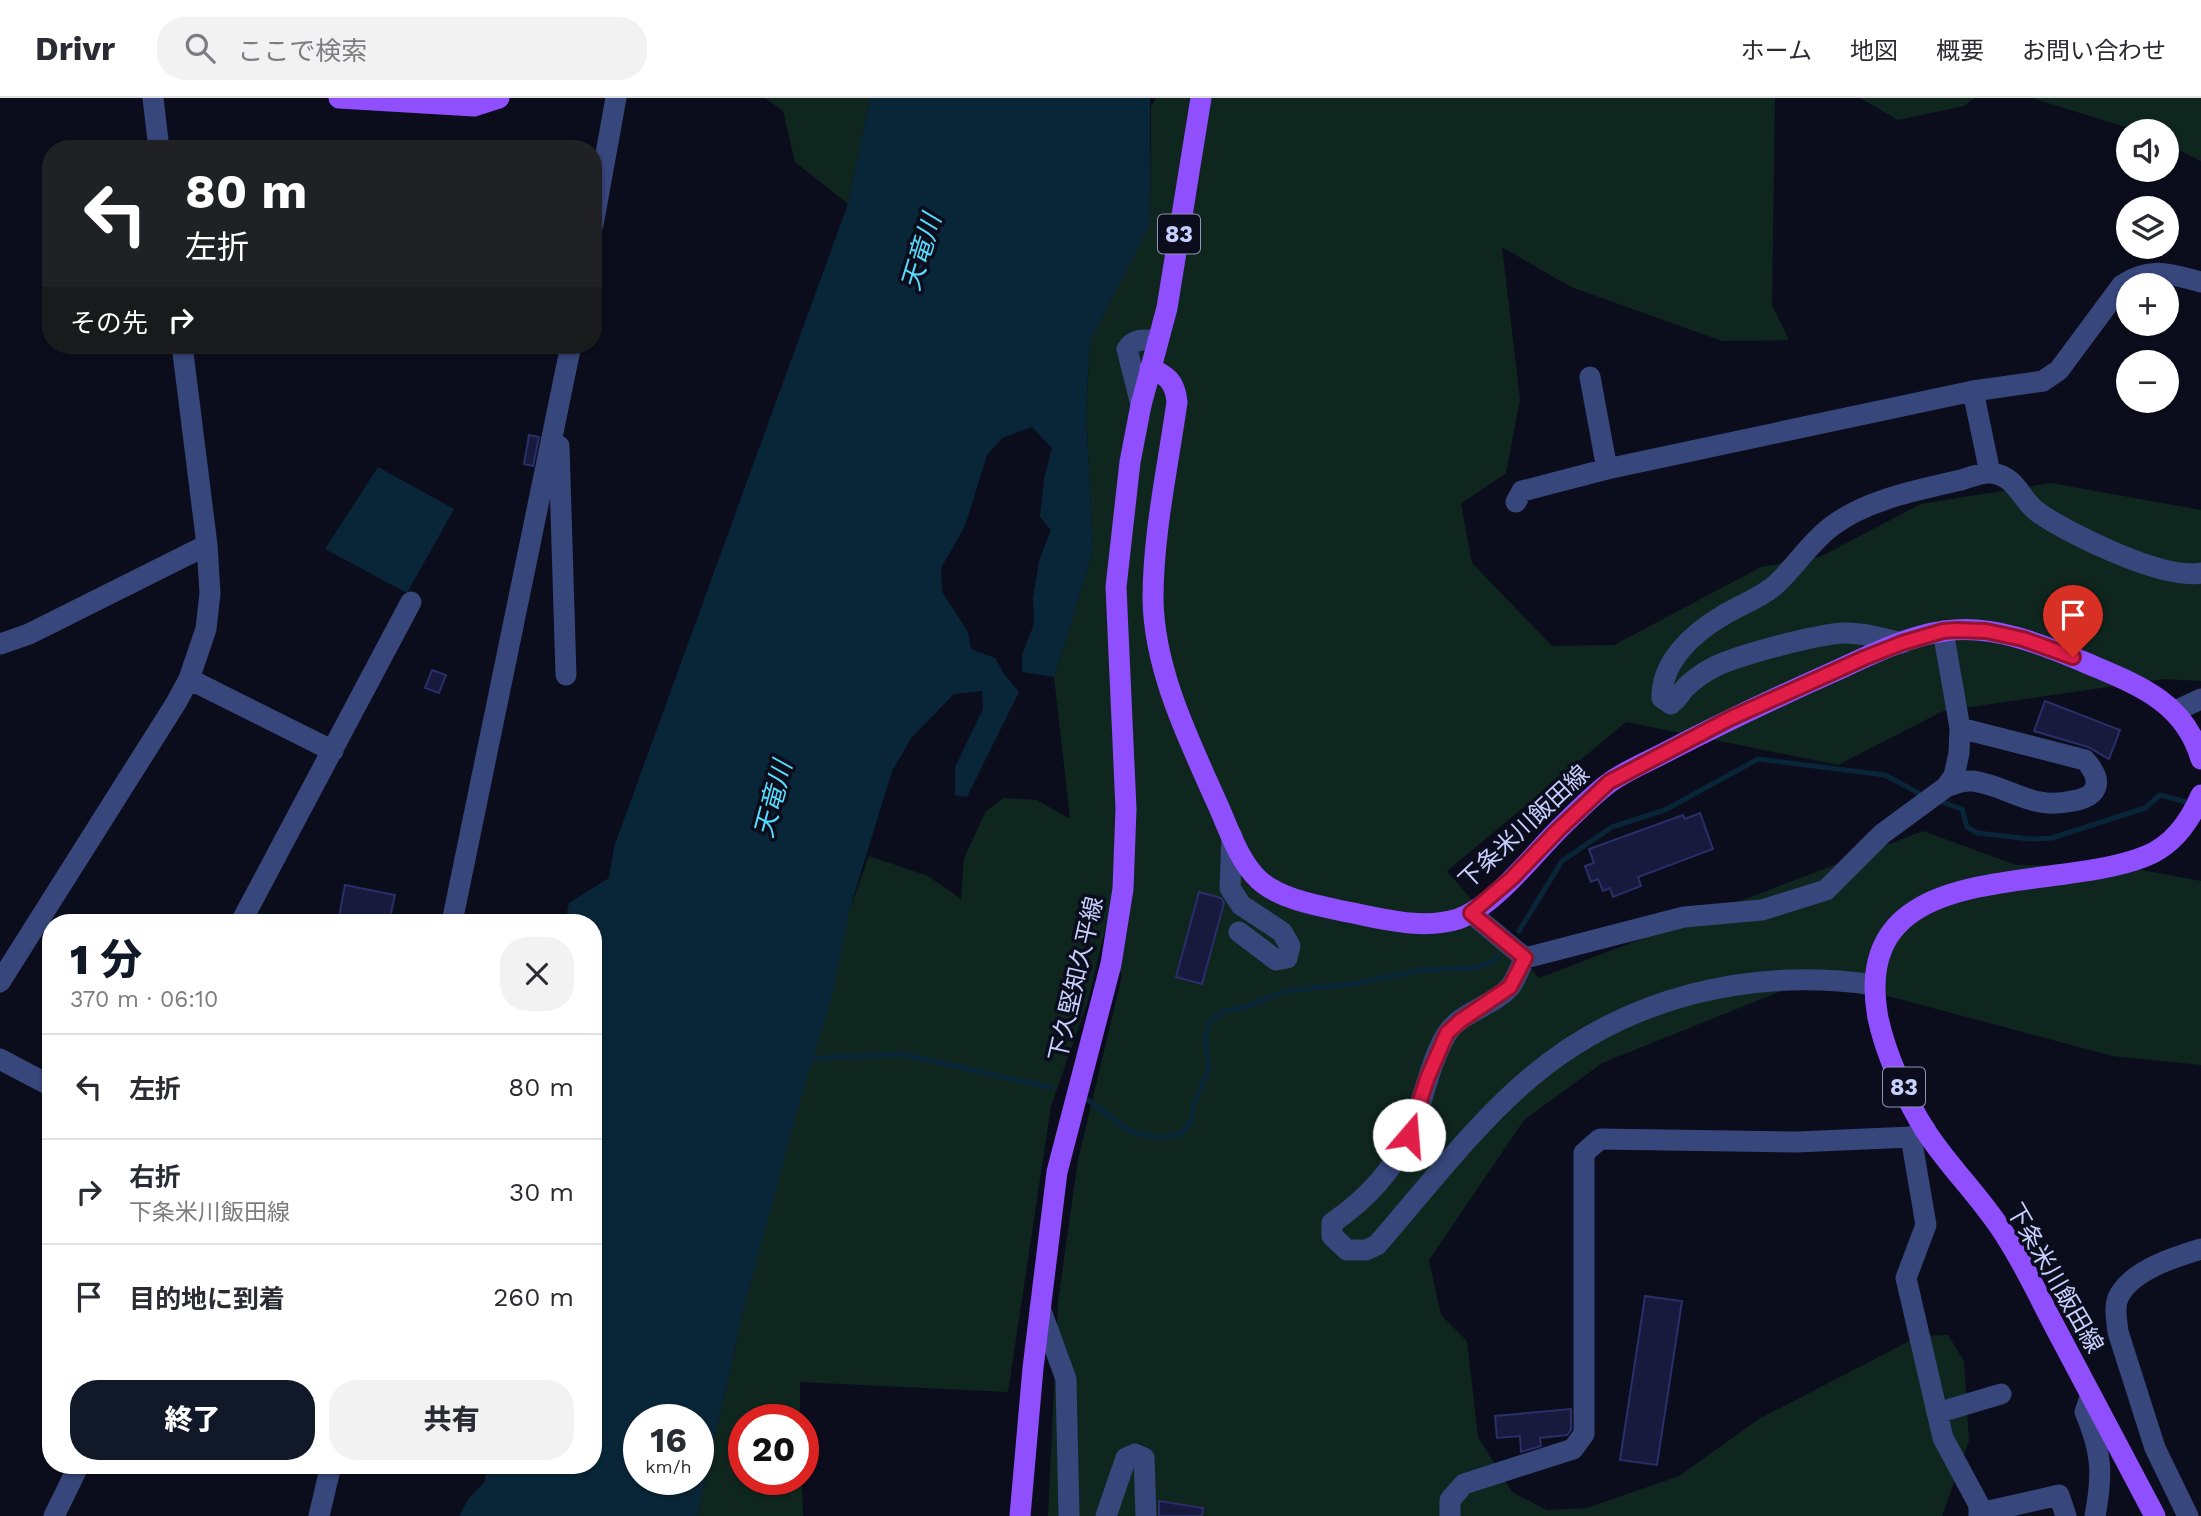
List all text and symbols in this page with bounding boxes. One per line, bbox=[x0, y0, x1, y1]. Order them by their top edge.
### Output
search box bbox=[157, 17, 647, 80]
text: Drivr bbox=[35, 29, 115, 68]
icon: search bbox=[181, 29, 219, 67]
text: ここで検索 bbox=[237, 36, 367, 66]
text: ホーム bbox=[1741, 37, 1812, 65]
text: 地図 bbox=[1850, 37, 1898, 65]
text: 概要 bbox=[1936, 37, 1984, 65]
text: お問い合わせ bbox=[2022, 37, 2166, 65]
map controls bbox=[2116, 119, 2179, 413]
button: sound bbox=[2116, 119, 2179, 182]
text: 80 m bbox=[185, 162, 307, 220]
icon: left bbox=[70, 168, 161, 259]
button: layers bbox=[2116, 196, 2179, 259]
water label: 天竜川 bbox=[895, 207, 948, 294]
road number: 83 bbox=[1158, 214, 1200, 253]
text: 左折 bbox=[185, 228, 249, 266]
button: + bbox=[2116, 273, 2179, 336]
icon: right bbox=[162, 301, 200, 339]
text: その先 bbox=[70, 308, 148, 338]
button: − bbox=[2116, 350, 2179, 413]
pin bbox=[2043, 585, 2103, 657]
icon: arrive bbox=[2054, 596, 2092, 634]
water label: 天竜川 bbox=[748, 755, 798, 841]
street label: 下条米川飯田線 bbox=[1453, 759, 1595, 895]
street label: 下久堅知久平線 bbox=[1043, 894, 1109, 1064]
text: 1 分 bbox=[70, 935, 142, 984]
button: close bbox=[500, 937, 574, 1011]
text: 370 m · 06:10 bbox=[70, 986, 218, 1013]
icon: left bbox=[70, 1068, 108, 1106]
road number: 83 bbox=[1883, 1068, 1925, 1106]
text: 80 m bbox=[508, 1072, 574, 1102]
text: 左折 bbox=[129, 1074, 181, 1104]
position arrow bbox=[1372, 1098, 1446, 1172]
text: 右折 bbox=[129, 1162, 181, 1192]
icon: right bbox=[70, 1173, 108, 1211]
text: 30 m bbox=[509, 1177, 574, 1207]
street label: 下条米川飯田線 bbox=[2001, 1198, 2109, 1358]
text: 下条米川飯田線 bbox=[129, 1199, 290, 1226]
icon: arrive bbox=[70, 1278, 108, 1316]
text: 260 m bbox=[493, 1282, 574, 1312]
text: 目的地に到着 bbox=[129, 1284, 285, 1314]
button: 終了 bbox=[70, 1380, 315, 1460]
button: 共有 bbox=[329, 1380, 574, 1460]
speed limit sign: 20 bbox=[728, 1404, 819, 1495]
text: 16 bbox=[650, 1419, 687, 1461]
text: km/h bbox=[645, 1456, 692, 1477]

